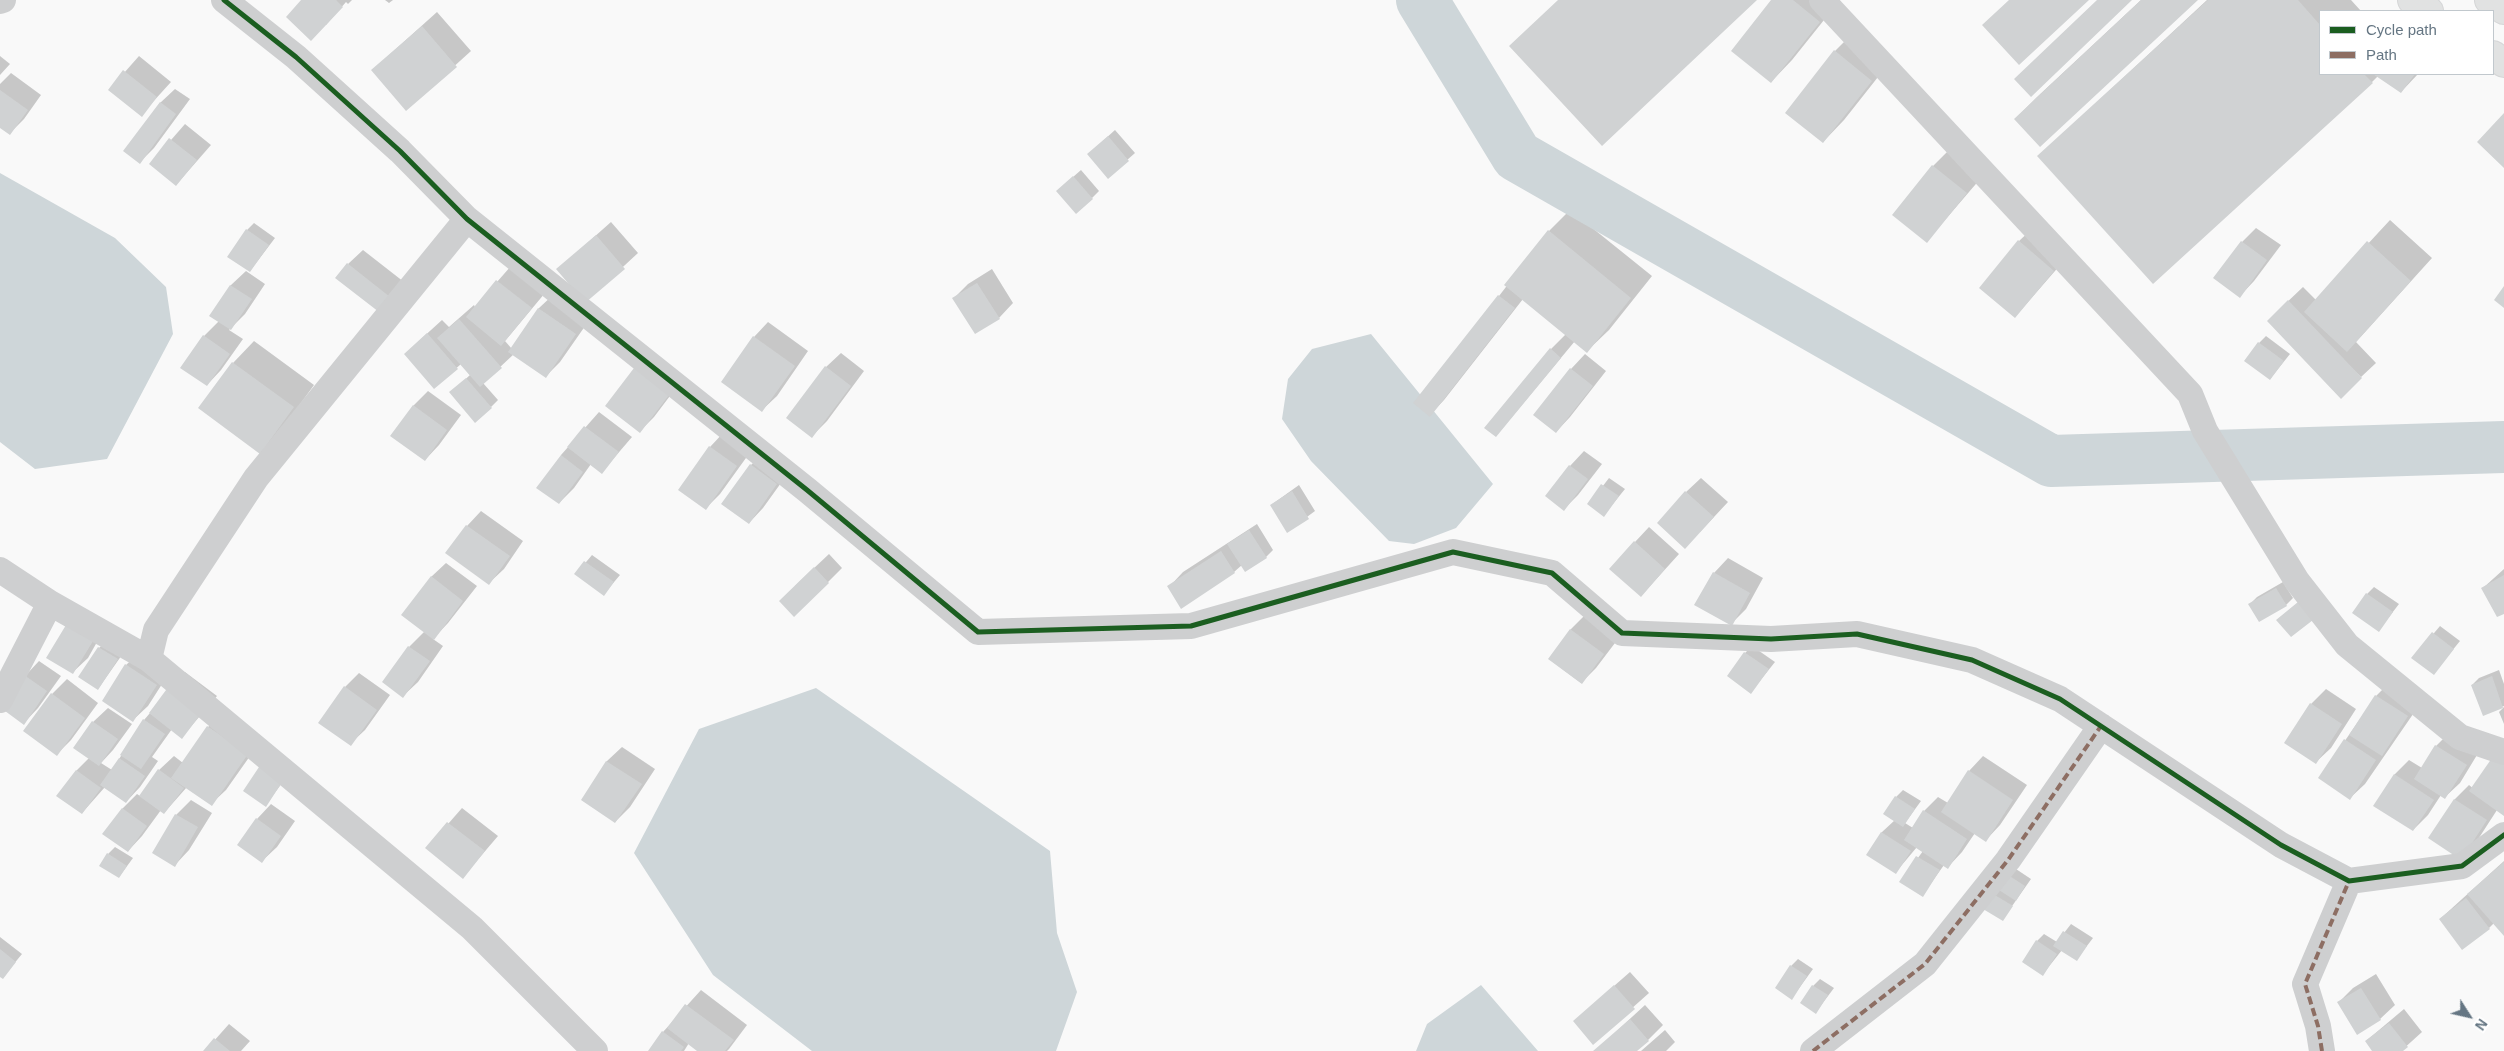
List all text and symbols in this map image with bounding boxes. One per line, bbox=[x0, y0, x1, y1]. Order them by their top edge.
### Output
legend bbox=[2319, 10, 2494, 75]
text: Cycle path bbox=[2366, 21, 2437, 38]
text: Path bbox=[2366, 46, 2397, 63]
north arrow bbox=[2444, 991, 2494, 1041]
text: N bbox=[2472, 1016, 2491, 1033]

